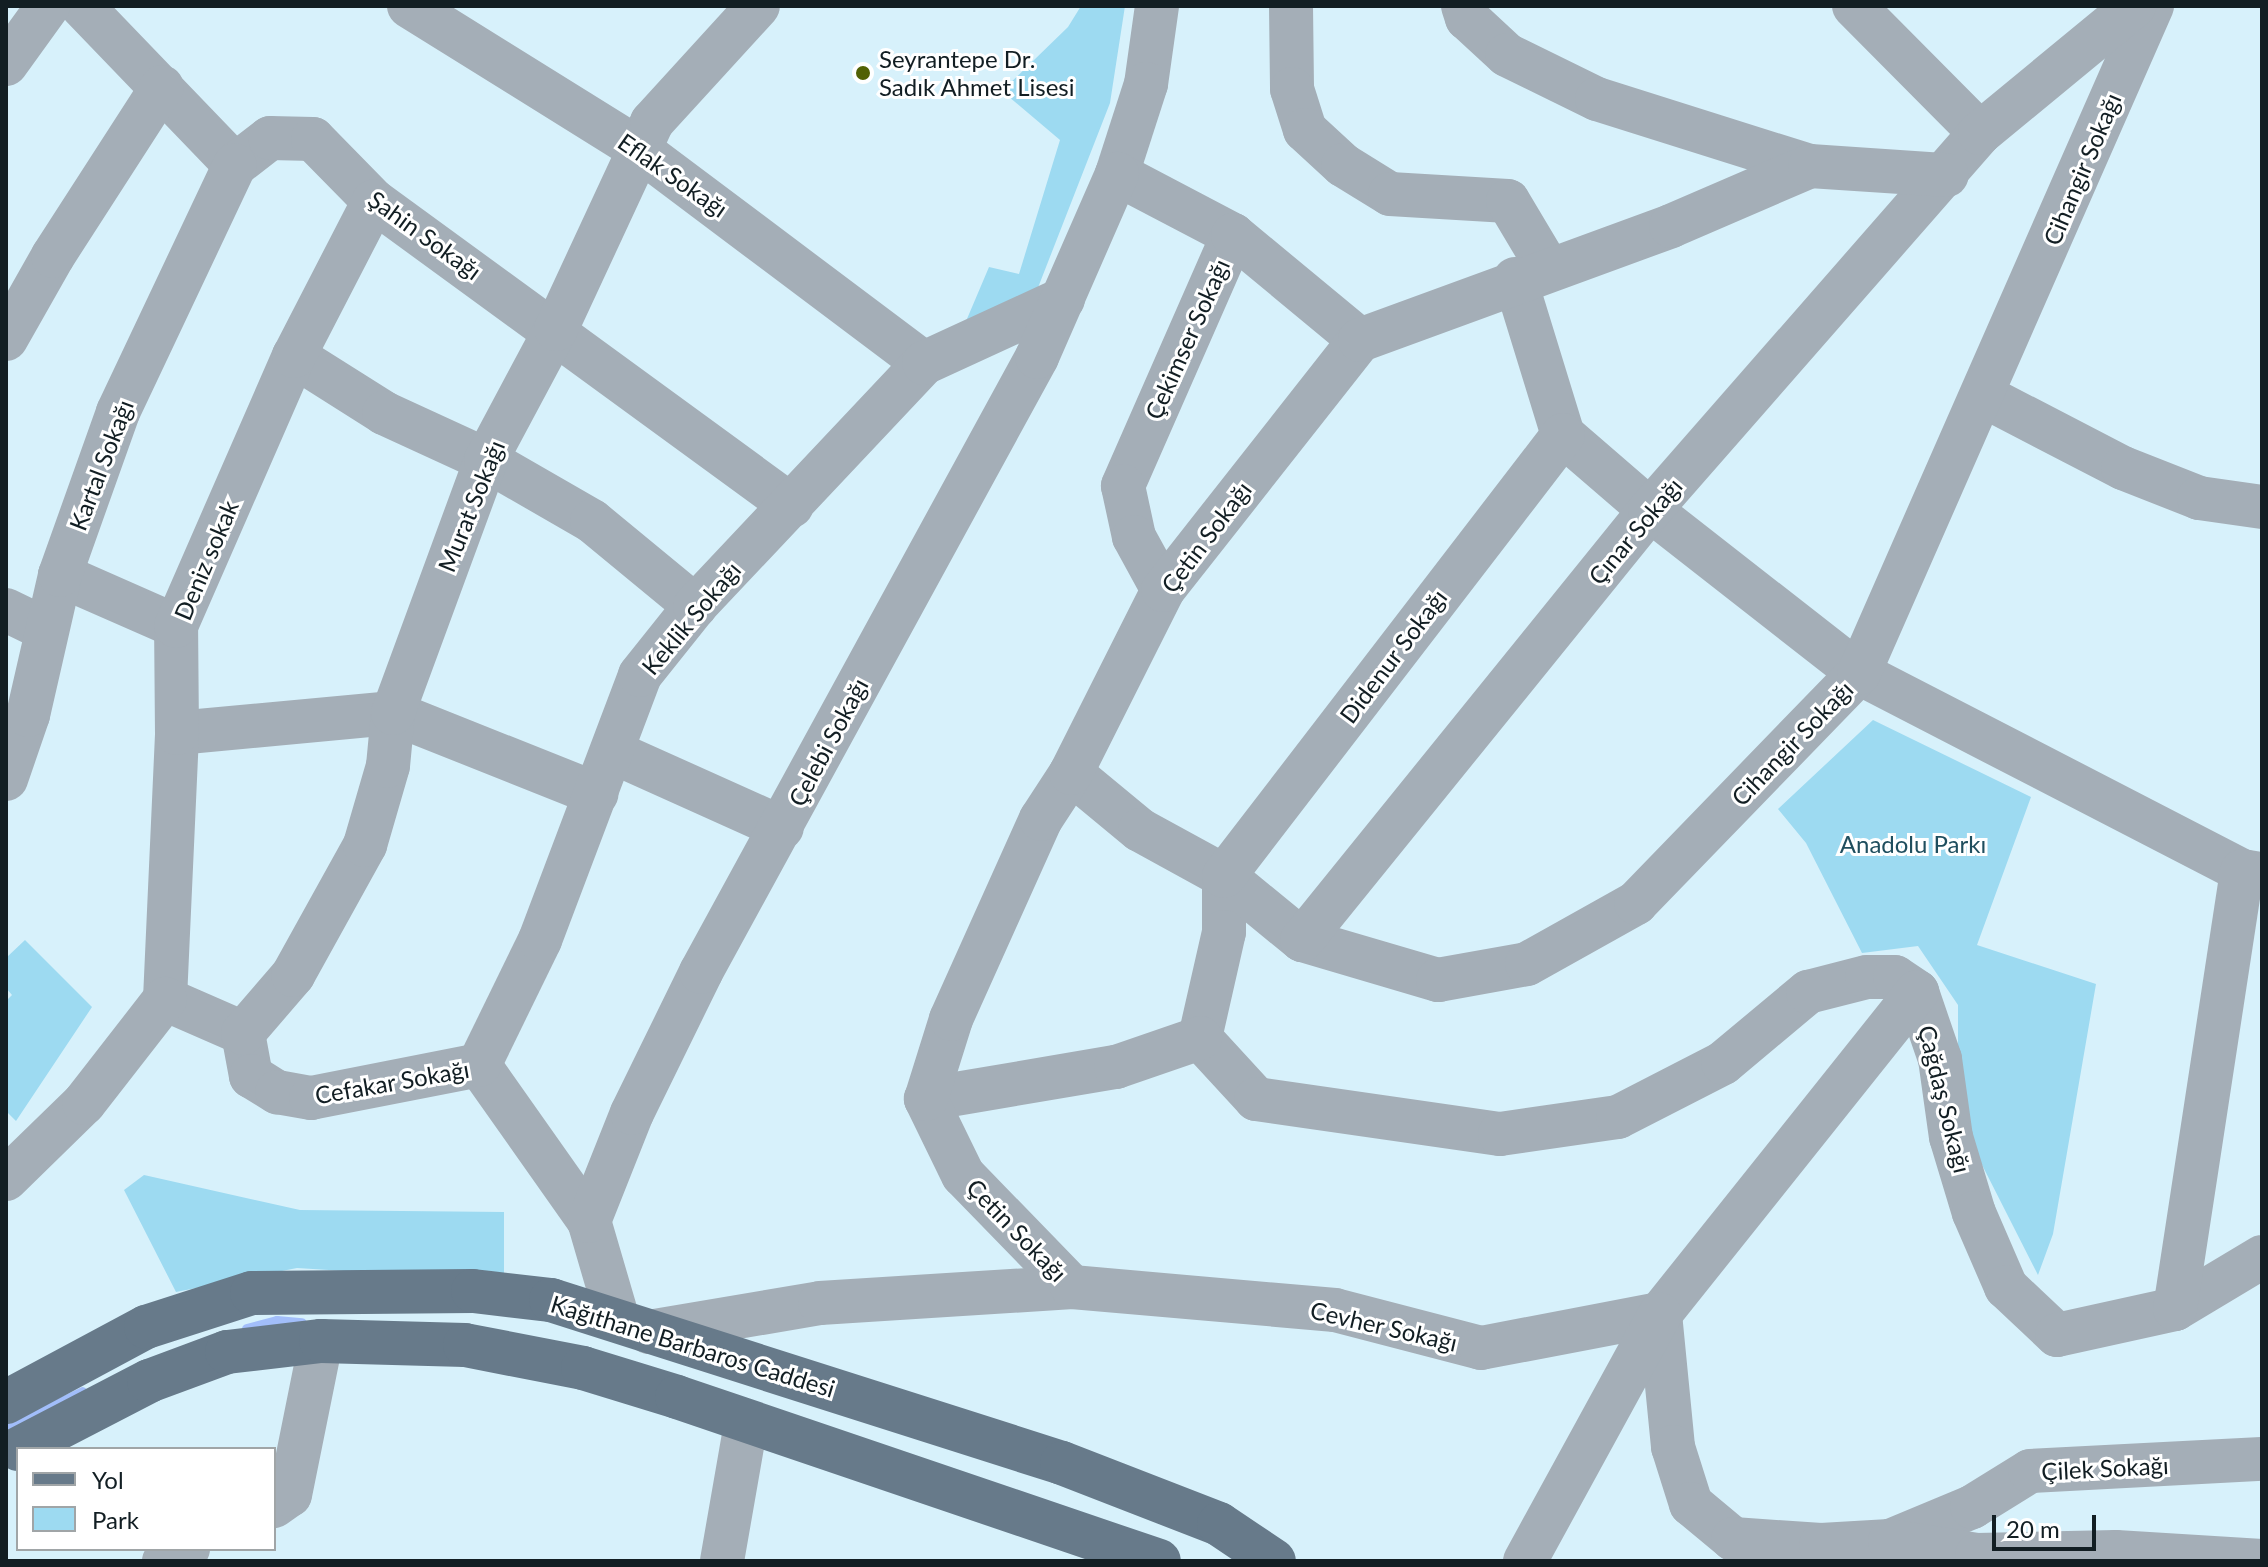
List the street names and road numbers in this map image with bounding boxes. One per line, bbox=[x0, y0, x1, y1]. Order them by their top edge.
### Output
street label: Cihangir Sokağı bbox=[2037, 89, 2127, 249]
street label: Eflak Sokağı bbox=[613, 127, 733, 223]
street label: Şahin Sokağı bbox=[363, 184, 487, 286]
street label: Çekimser Sokağı bbox=[1139, 254, 1235, 424]
street label: Kartal Sokağı bbox=[63, 396, 139, 534]
street label: Murat Sokağı bbox=[432, 436, 510, 576]
street label: Çınar Sokağı bbox=[1582, 472, 1688, 590]
street label: Çetin Sokağı bbox=[1155, 476, 1257, 598]
street label: Deniz sokak bbox=[168, 496, 244, 624]
street label: Keklik Sokağı bbox=[635, 556, 747, 680]
street label: Didenur Sokağı bbox=[1333, 583, 1453, 729]
street label: Çelebi Sokağı bbox=[782, 673, 874, 811]
street label: Cihangir Sokağı bbox=[1725, 675, 1859, 811]
street label: Çağdaş Sokağı bbox=[1913, 1022, 1977, 1176]
street label: Cefakar Sokağı bbox=[312, 1054, 472, 1110]
street label: Çetin Sokağı bbox=[961, 1173, 1073, 1287]
street label: Kağıthane Barbaros Caddesi bbox=[547, 1289, 839, 1403]
street label: Cevher Sokağı bbox=[1307, 1295, 1461, 1357]
street label: Çilek Sokağı bbox=[2041, 1450, 2169, 1486]

